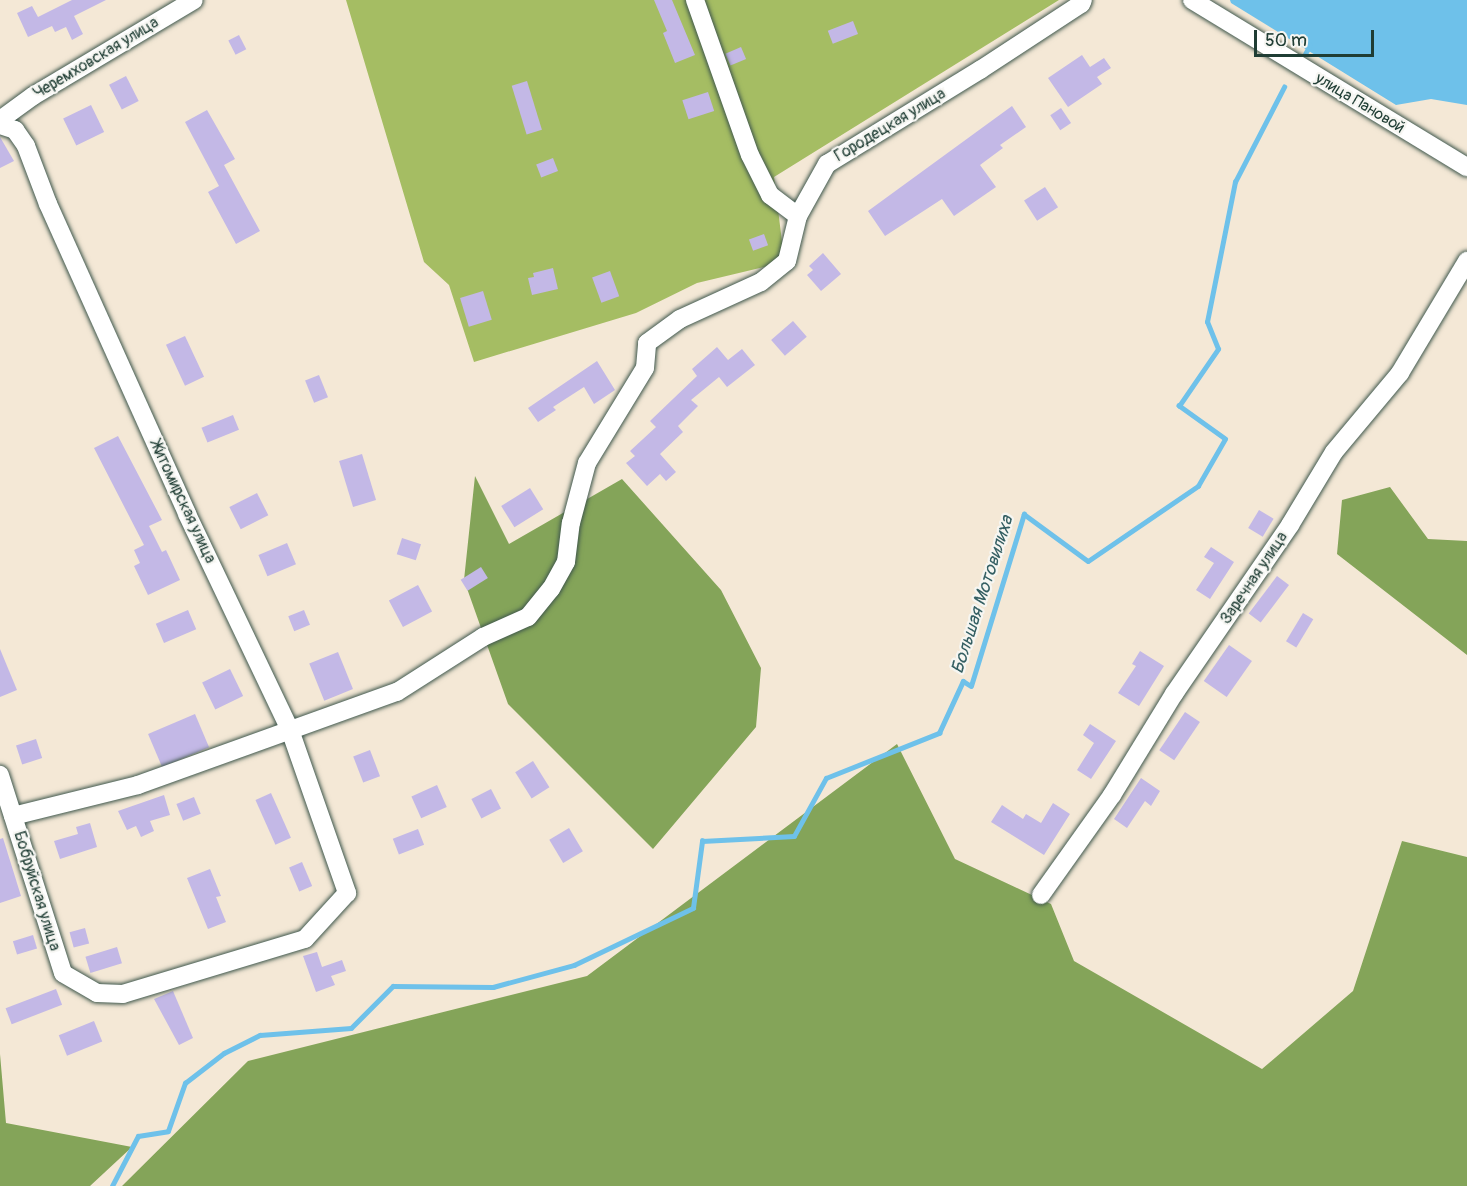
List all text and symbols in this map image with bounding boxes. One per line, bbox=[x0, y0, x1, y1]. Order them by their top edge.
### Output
street label: Черемховская улица bbox=[30, 13, 162, 103]
scale bar bbox=[1257, 18, 1377, 56]
text: 50 m bbox=[1265, 29, 1307, 52]
street label: улица Пановой bbox=[1312, 69, 1408, 137]
street label: Городецкая улица bbox=[831, 84, 949, 166]
street label: Житомирская улица bbox=[146, 438, 220, 566]
water label: Большая Мотовилиха bbox=[947, 513, 1019, 677]
street label: Заречная улица bbox=[1216, 528, 1292, 628]
street label: Бобруйская улица bbox=[10, 829, 64, 953]

